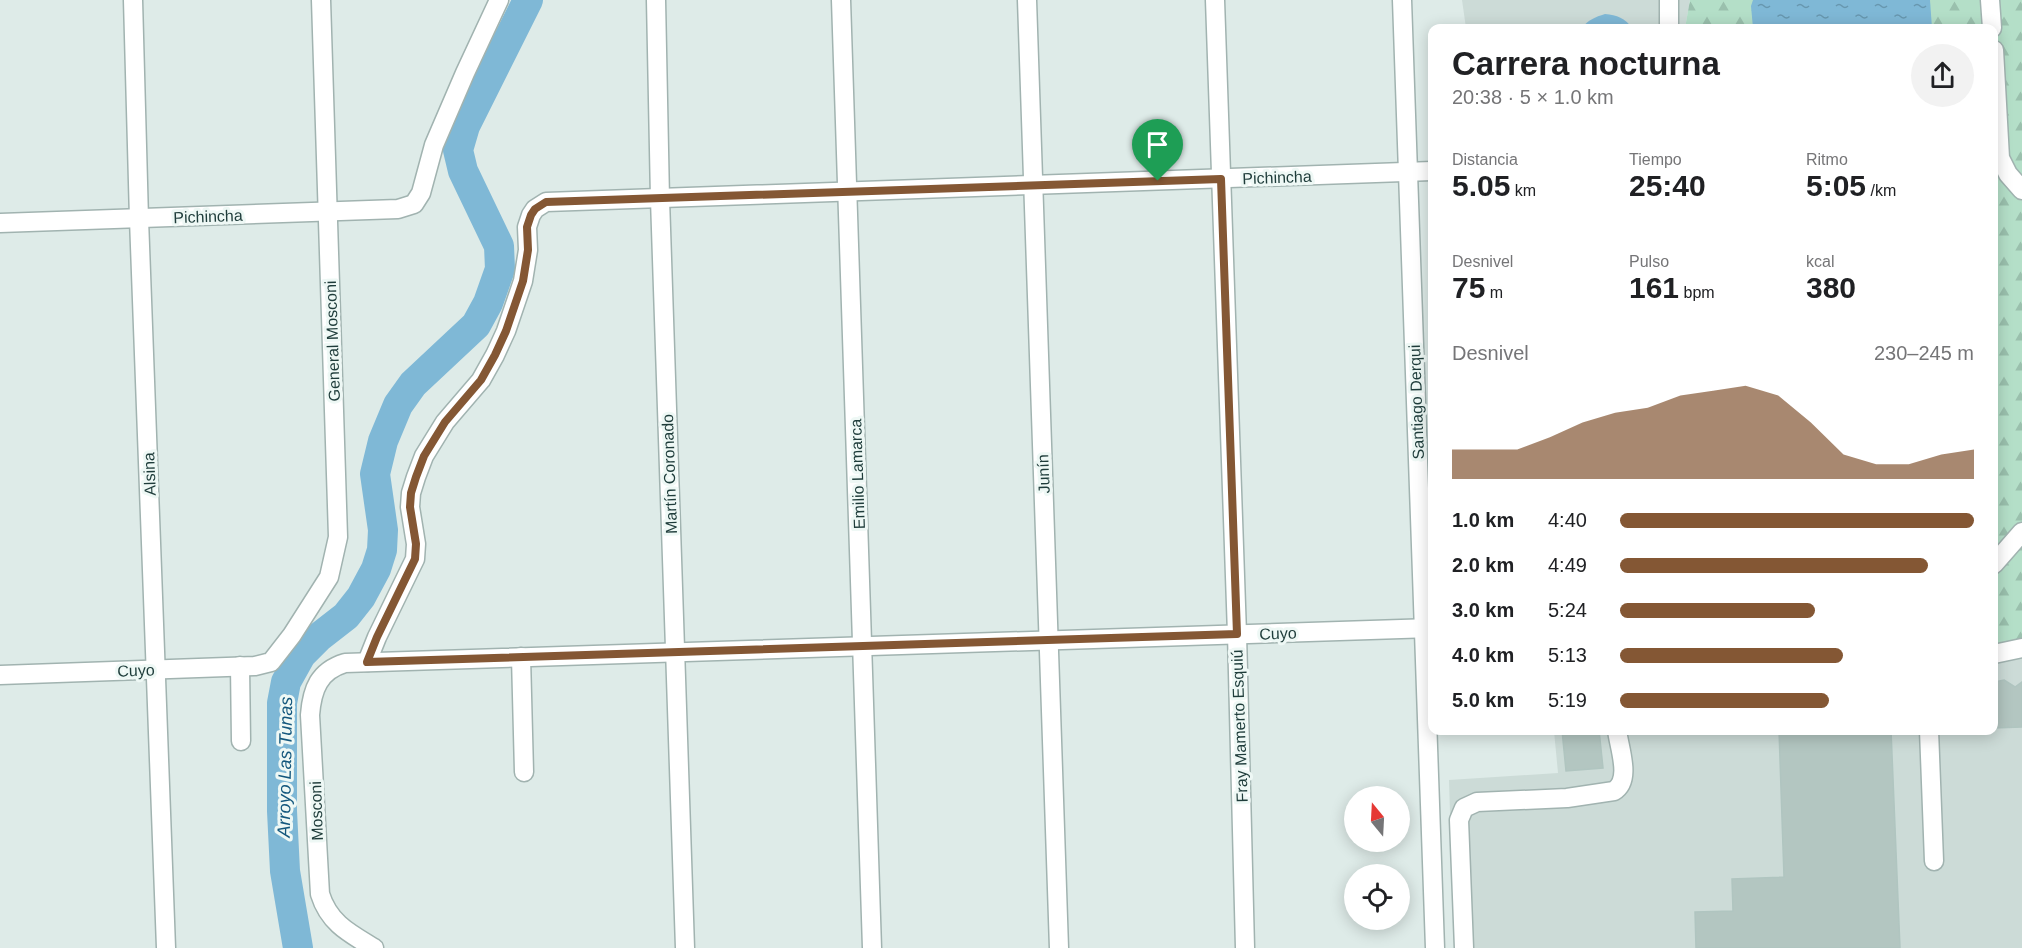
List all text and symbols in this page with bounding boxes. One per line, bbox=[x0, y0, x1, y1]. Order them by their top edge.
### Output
button: share bbox=[1911, 44, 1974, 107]
text: Carrera nocturna bbox=[1452, 45, 1720, 82]
text: 20:38 · 5 × 1.0 km bbox=[1452, 86, 1614, 108]
pin bbox=[1132, 119, 1183, 181]
icon: arrive bbox=[1141, 128, 1174, 161]
text: Distancia bbox=[1452, 151, 1518, 168]
text: Tiempo bbox=[1629, 151, 1682, 168]
text: Ritmo bbox=[1806, 151, 1848, 168]
street label: Pichincha bbox=[1242, 168, 1312, 187]
text: 5.05 bbox=[1452, 169, 1510, 202]
text: 25:40 bbox=[1629, 169, 1706, 202]
text: 5:05 bbox=[1806, 169, 1866, 202]
text: km bbox=[1510, 182, 1536, 199]
text: /km bbox=[1866, 182, 1896, 199]
street label: Pichincha bbox=[173, 207, 243, 226]
text: Desnivel bbox=[1452, 253, 1513, 270]
text: Pulso bbox=[1629, 253, 1669, 270]
text: kcal bbox=[1806, 253, 1834, 270]
text: 75 bbox=[1452, 271, 1485, 304]
text: 161 bbox=[1629, 271, 1679, 304]
text: 380 bbox=[1806, 271, 1856, 304]
street label: General Mosconi bbox=[322, 280, 343, 402]
text: m bbox=[1485, 284, 1503, 301]
text: bpm bbox=[1679, 284, 1715, 301]
text: Desnivel bbox=[1452, 342, 1529, 364]
text: 230–245 m bbox=[1874, 342, 1974, 364]
street label: Santiago Derqui bbox=[1406, 344, 1427, 460]
street label: Martín Coronado bbox=[659, 414, 680, 534]
street label: Emilio Lamarca bbox=[847, 418, 868, 529]
street label: Alsina bbox=[140, 452, 159, 496]
street label: Junín bbox=[1034, 454, 1053, 494]
text: 1.0 km bbox=[1452, 509, 1514, 531]
text: 4:40 bbox=[1548, 509, 1587, 531]
text: 2.0 km bbox=[1452, 554, 1514, 576]
text: 4:49 bbox=[1548, 554, 1587, 576]
text: 3.0 km bbox=[1452, 599, 1514, 621]
text: 5:24 bbox=[1548, 599, 1587, 621]
street label: Cuyo bbox=[1259, 624, 1297, 643]
text: 4.0 km bbox=[1452, 644, 1514, 666]
text: 5:13 bbox=[1548, 644, 1587, 666]
street label: Fray Mamerto Esquiú bbox=[1228, 649, 1251, 803]
street label: Cuyo bbox=[117, 661, 155, 680]
text: 5.0 km bbox=[1452, 689, 1514, 711]
text: 5:19 bbox=[1548, 689, 1587, 711]
water label: Arroyo Las Tunas bbox=[274, 696, 296, 839]
street label: Mosconi bbox=[307, 781, 326, 841]
north arrow bbox=[1344, 786, 1410, 852]
map controls bbox=[1344, 786, 1410, 930]
button: locate bbox=[1344, 864, 1410, 930]

